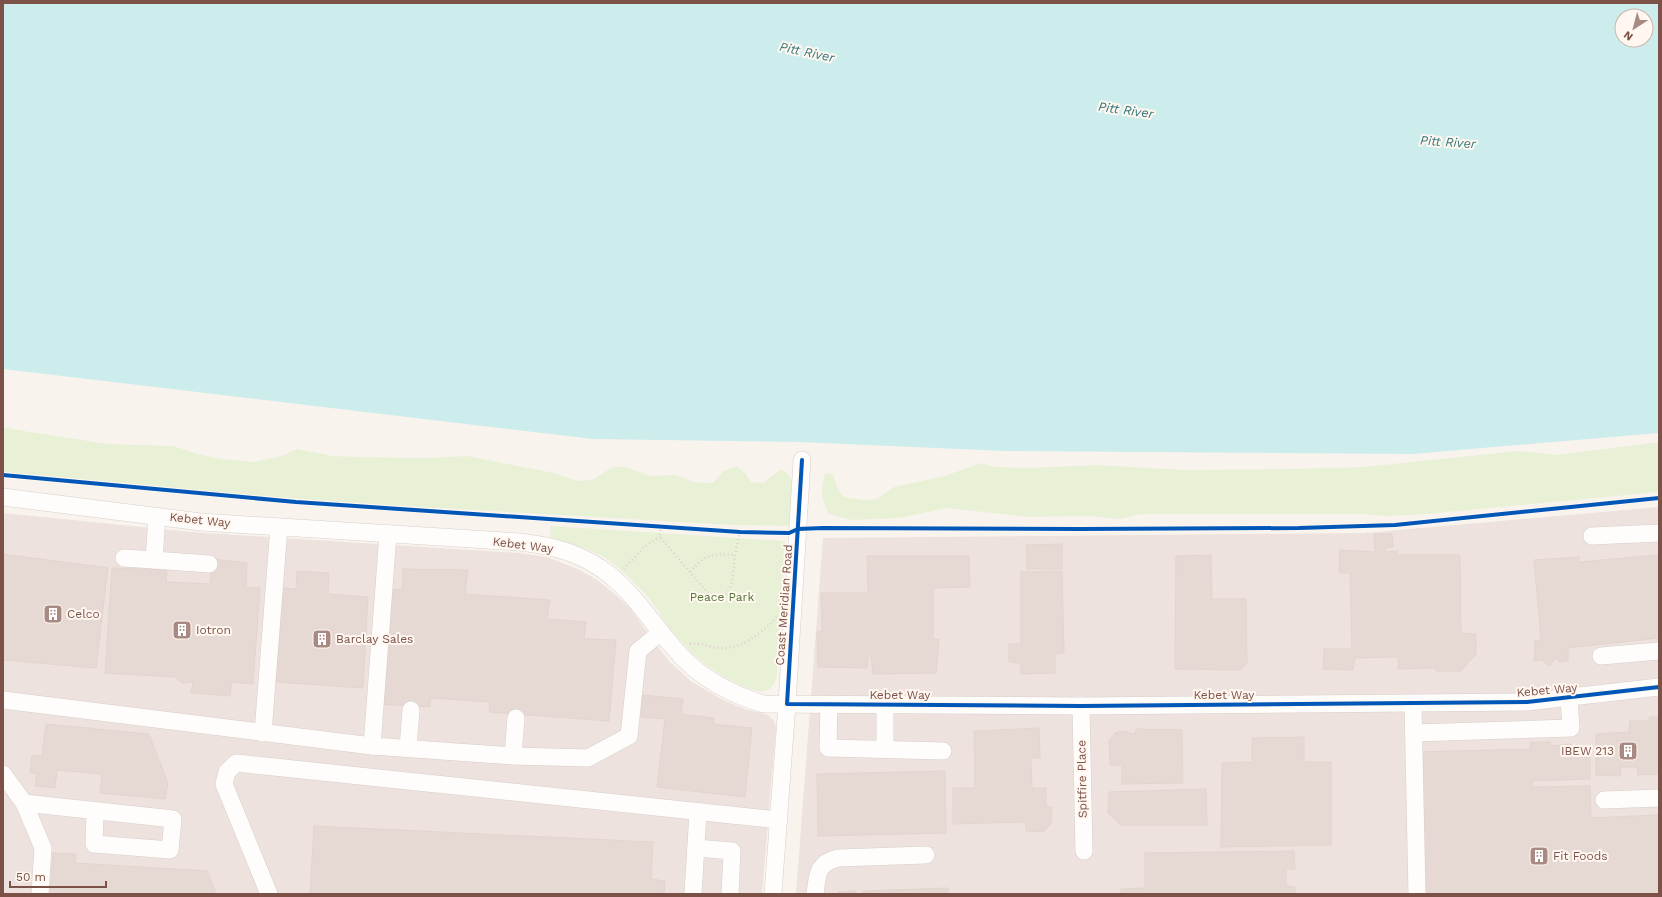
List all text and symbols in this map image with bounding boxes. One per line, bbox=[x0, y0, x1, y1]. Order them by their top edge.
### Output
north arrow bbox=[1614, 8, 1654, 48]
text: N bbox=[1621, 28, 1636, 43]
water label: Pitt River bbox=[778, 39, 837, 65]
water label: Pitt River bbox=[1097, 99, 1156, 121]
water label: Pitt River bbox=[1420, 133, 1477, 151]
street label: Kebet Way bbox=[169, 510, 232, 530]
street label: Kebet Way bbox=[492, 534, 555, 556]
street label: Coast Meridian Road bbox=[773, 544, 795, 666]
park label: Peace Park bbox=[690, 590, 754, 604]
building icon: Celco bbox=[42, 603, 64, 625]
place label: Celco bbox=[67, 607, 100, 621]
building icon: Iotron bbox=[171, 619, 193, 641]
place label: Iotron bbox=[196, 623, 231, 637]
building icon: Barclay Sales bbox=[311, 628, 333, 650]
place label: Barclay Sales bbox=[336, 632, 413, 646]
street label: Kebet Way bbox=[1516, 680, 1579, 700]
street label: Kebet Way bbox=[869, 688, 931, 702]
street label: Kebet Way bbox=[1193, 688, 1255, 702]
street label: Spitfire Place bbox=[1074, 740, 1090, 818]
building icon: IBEW 213 bbox=[1617, 740, 1639, 762]
place label: IBEW 213 bbox=[1561, 744, 1614, 758]
building icon: Fit Foods bbox=[1528, 845, 1550, 867]
place label: Fit Foods bbox=[1553, 849, 1608, 863]
scale bar bbox=[10, 863, 106, 889]
text: 50 m bbox=[16, 870, 46, 884]

